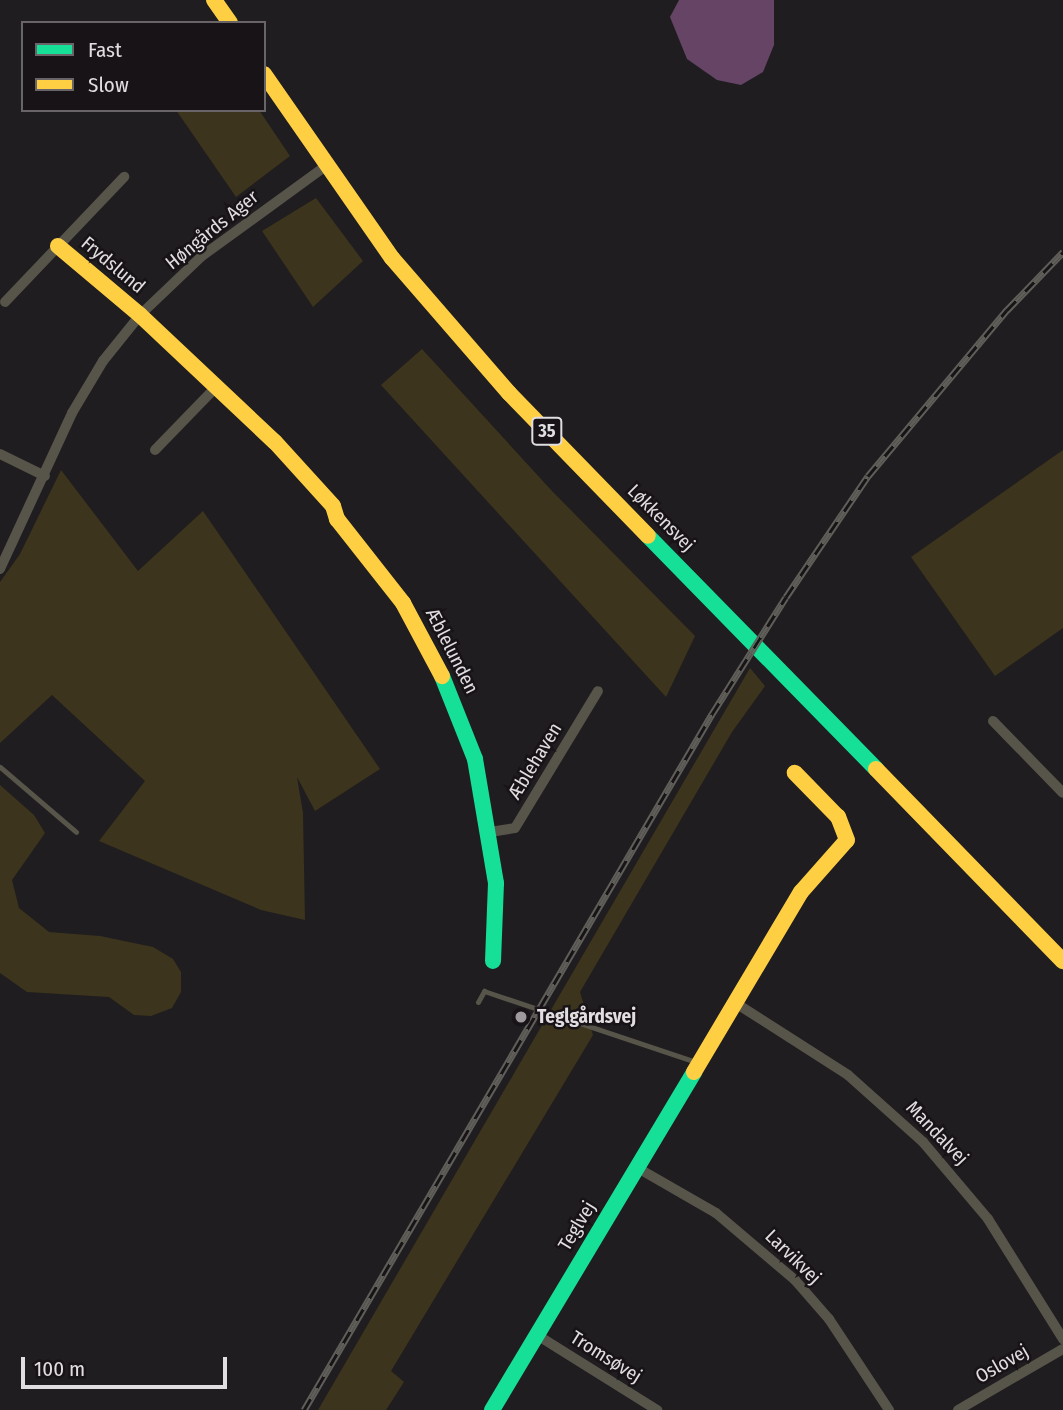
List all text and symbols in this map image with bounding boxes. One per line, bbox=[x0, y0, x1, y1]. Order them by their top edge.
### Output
legend bbox=[21, 21, 266, 112]
text: Fast bbox=[88, 37, 122, 63]
text: Slow bbox=[88, 72, 129, 98]
street label: Høngårds Ager bbox=[161, 186, 263, 274]
street label: Frydslund bbox=[77, 232, 149, 298]
road number: 35 bbox=[531, 416, 563, 446]
street label: Løkkensvej bbox=[623, 480, 699, 556]
street label: Æblelunden bbox=[421, 604, 483, 698]
street label: Æblehaven bbox=[503, 719, 567, 803]
place label: Teglgårdsvej bbox=[537, 1006, 636, 1028]
marker: Teglgårdsvej bbox=[511, 1007, 531, 1027]
street label: Mandalvej bbox=[901, 1096, 973, 1170]
street label: Teglvej bbox=[553, 1197, 601, 1255]
street label: Larvikvej bbox=[760, 1225, 826, 1289]
street label: Tromsøvej bbox=[566, 1326, 646, 1388]
street label: Oslovej bbox=[971, 1340, 1033, 1388]
scale bar bbox=[24, 1344, 231, 1388]
text: 100 m bbox=[34, 1356, 85, 1382]

